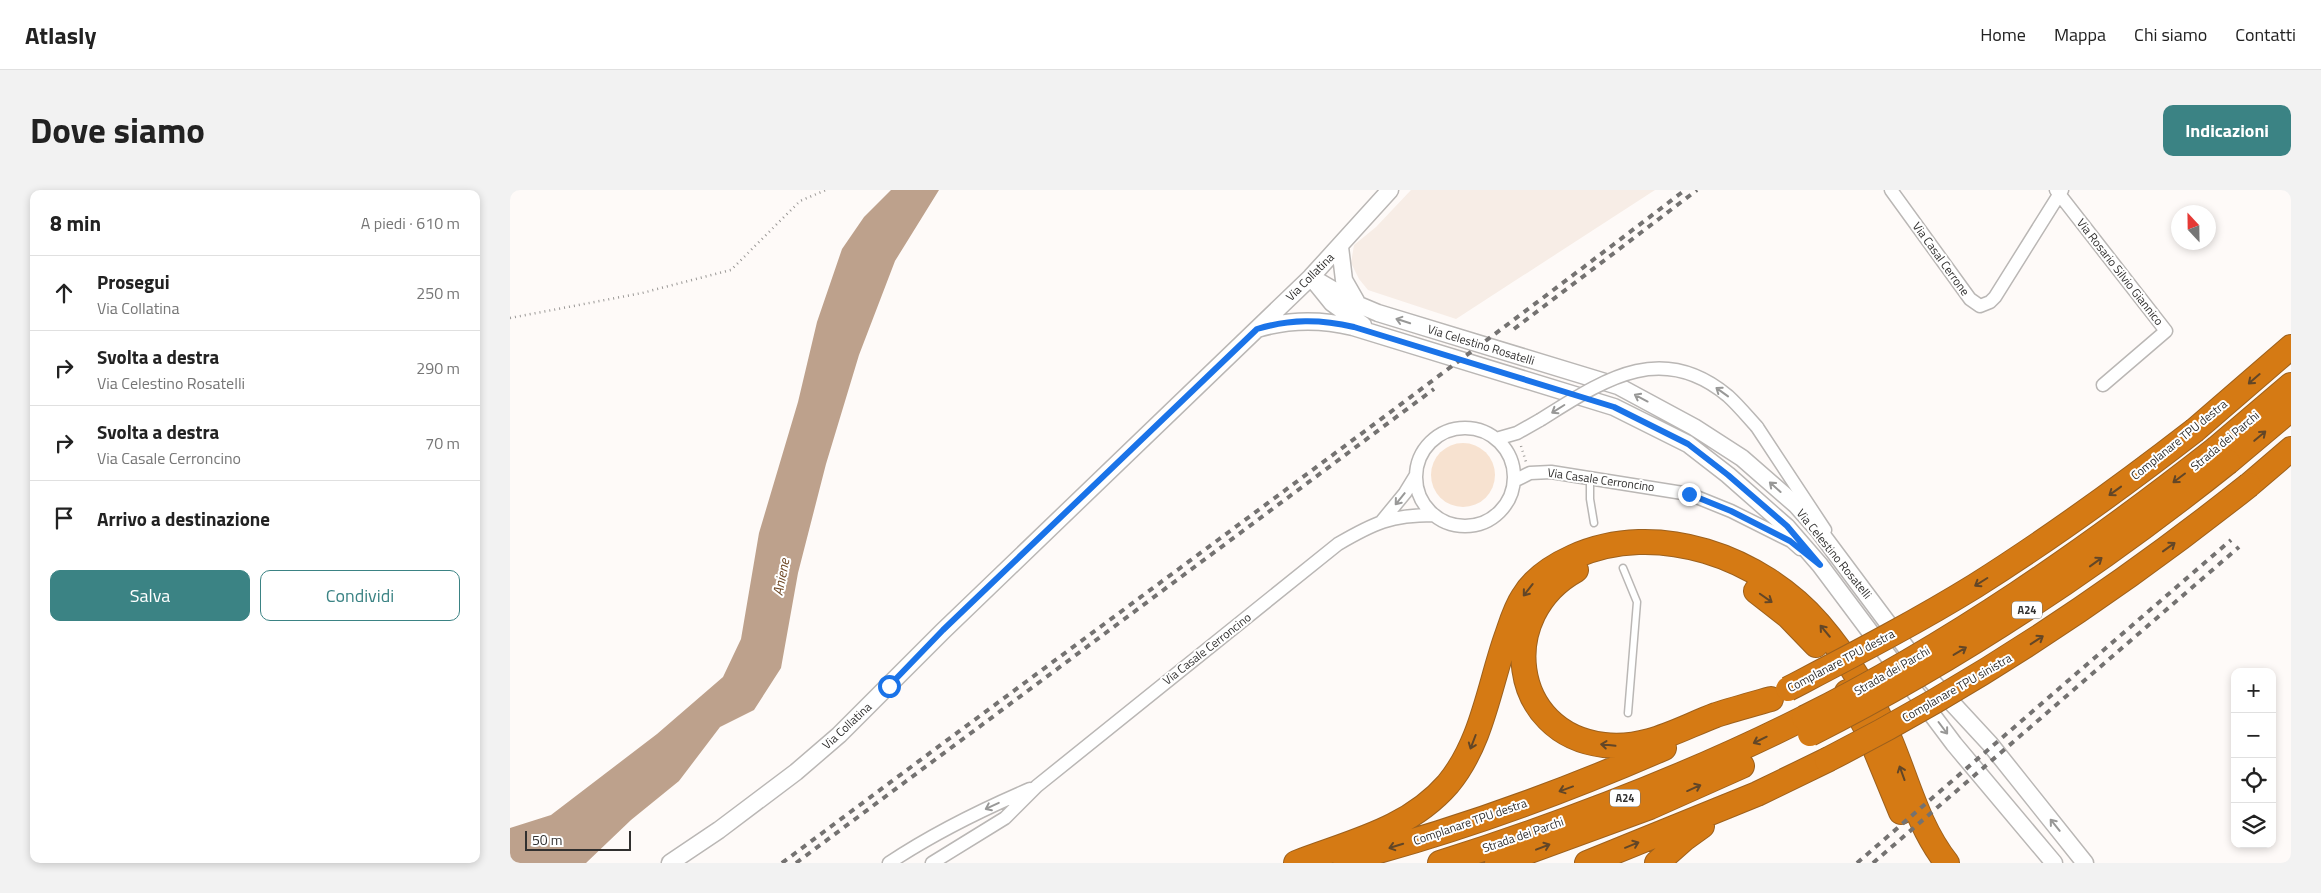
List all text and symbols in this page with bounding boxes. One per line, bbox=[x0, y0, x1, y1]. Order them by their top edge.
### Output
text: Atlasly bbox=[25, 17, 96, 53]
text: Home bbox=[1980, 21, 2026, 48]
text: Mappa bbox=[2054, 21, 2106, 48]
text: Chi siamo bbox=[2134, 21, 2207, 48]
text: Contatti bbox=[2235, 21, 2296, 48]
text: Dove siamo bbox=[30, 103, 205, 157]
button: Indicazioni bbox=[2163, 105, 2291, 156]
north arrow bbox=[2171, 205, 2216, 250]
text: 8 min bbox=[50, 207, 101, 239]
text: A piedi · 610 m bbox=[361, 211, 460, 235]
street label: Via Rosario Silvio Giannico bbox=[2072, 214, 2168, 329]
street label: Via Casal Cerrone bbox=[1908, 218, 1975, 300]
street label: Via Collatina bbox=[1281, 248, 1338, 305]
text: Prosegui bbox=[97, 267, 170, 296]
icon: ahead bbox=[50, 279, 78, 307]
text: 250 m bbox=[416, 281, 460, 305]
text: Via Collatina bbox=[97, 296, 179, 320]
one-way arrow bbox=[1395, 316, 1411, 326]
street label: Via Celestino Rosatelli bbox=[1425, 319, 1537, 370]
text: Svolta a destra bbox=[97, 342, 219, 371]
icon: right bbox=[50, 354, 78, 382]
text: 290 m bbox=[416, 356, 460, 380]
text: Via Celestino Rosatelli bbox=[97, 371, 245, 395]
one-way arrow bbox=[2248, 373, 2261, 384]
one-way arrow bbox=[1715, 387, 1729, 397]
one-way arrow bbox=[1633, 393, 1648, 403]
street label: Complanare TPU destra bbox=[2126, 395, 2231, 485]
one-way arrow bbox=[1551, 404, 1565, 414]
street label: Strada dei Parchi bbox=[2186, 406, 2263, 475]
text: Svolta a destra bbox=[97, 417, 219, 446]
icon: right bbox=[50, 429, 78, 457]
one-way arrow bbox=[2253, 430, 2266, 441]
text: 70 m bbox=[425, 431, 460, 455]
text: Via Casale Cerroncino bbox=[97, 446, 241, 470]
street label: Via Casale Cerroncino bbox=[1546, 463, 1656, 496]
one-way arrow bbox=[2172, 473, 2186, 483]
one-way arrow bbox=[1769, 482, 1782, 493]
route end bbox=[1678, 483, 1701, 506]
one-way arrow bbox=[2109, 485, 2122, 496]
one-way arrow bbox=[1395, 492, 1406, 505]
icon: arrive bbox=[50, 504, 78, 532]
text: Arrivo a destinazione bbox=[97, 504, 270, 533]
street label: Via Celestino Rosatelli bbox=[1792, 505, 1877, 603]
one-way arrow bbox=[2162, 541, 2175, 552]
water label: Aniene bbox=[767, 555, 795, 597]
one-way arrow bbox=[2089, 557, 2103, 567]
button: Salva bbox=[50, 570, 250, 621]
button: Condividi bbox=[260, 570, 460, 621]
one-way arrow bbox=[1974, 578, 1988, 588]
one-way arrow bbox=[1523, 583, 1533, 597]
one-way arrow bbox=[1759, 593, 1773, 603]
road number: A24 bbox=[2012, 602, 2042, 618]
street label: Via Casale Cerroncino bbox=[1158, 608, 1255, 689]
street label: Complanare TPU destra bbox=[1784, 624, 1898, 697]
one-way arrow bbox=[1819, 625, 1830, 638]
one-way arrow bbox=[2029, 635, 2043, 645]
street label: Strada dei Parchi bbox=[1850, 641, 1933, 700]
one-way arrow bbox=[1953, 646, 1967, 656]
street label: Complanare TPU sinistra bbox=[1898, 648, 2015, 727]
map controls bbox=[2231, 668, 2276, 848]
button: + bbox=[2231, 668, 2276, 713]
route start bbox=[878, 675, 901, 698]
street label: Via Collatina bbox=[818, 698, 876, 754]
button: − bbox=[2231, 713, 2276, 758]
one-way arrow bbox=[1937, 721, 1948, 734]
one-way arrow bbox=[1468, 734, 1477, 749]
one-way arrow bbox=[1753, 736, 1768, 745]
one-way arrow bbox=[1600, 740, 1616, 750]
button: locate bbox=[2231, 758, 2276, 803]
one-way arrow bbox=[1897, 765, 1907, 781]
one-way arrow bbox=[1686, 782, 1701, 792]
one-way arrow bbox=[1559, 785, 1574, 794]
road number: A24 bbox=[1610, 790, 1640, 806]
street label: Complanare TPU destra bbox=[1410, 793, 1529, 850]
one-way arrow bbox=[985, 801, 1000, 811]
button: layers bbox=[2231, 803, 2276, 848]
street label: Strada dei Parchi bbox=[1480, 812, 1566, 857]
one-way arrow bbox=[2050, 819, 2061, 832]
scale bar bbox=[525, 828, 631, 851]
text: 50 m bbox=[532, 829, 562, 850]
one-way arrow bbox=[1624, 840, 1639, 849]
one-way arrow bbox=[1388, 842, 1404, 852]
one-way arrow bbox=[1535, 842, 1550, 851]

